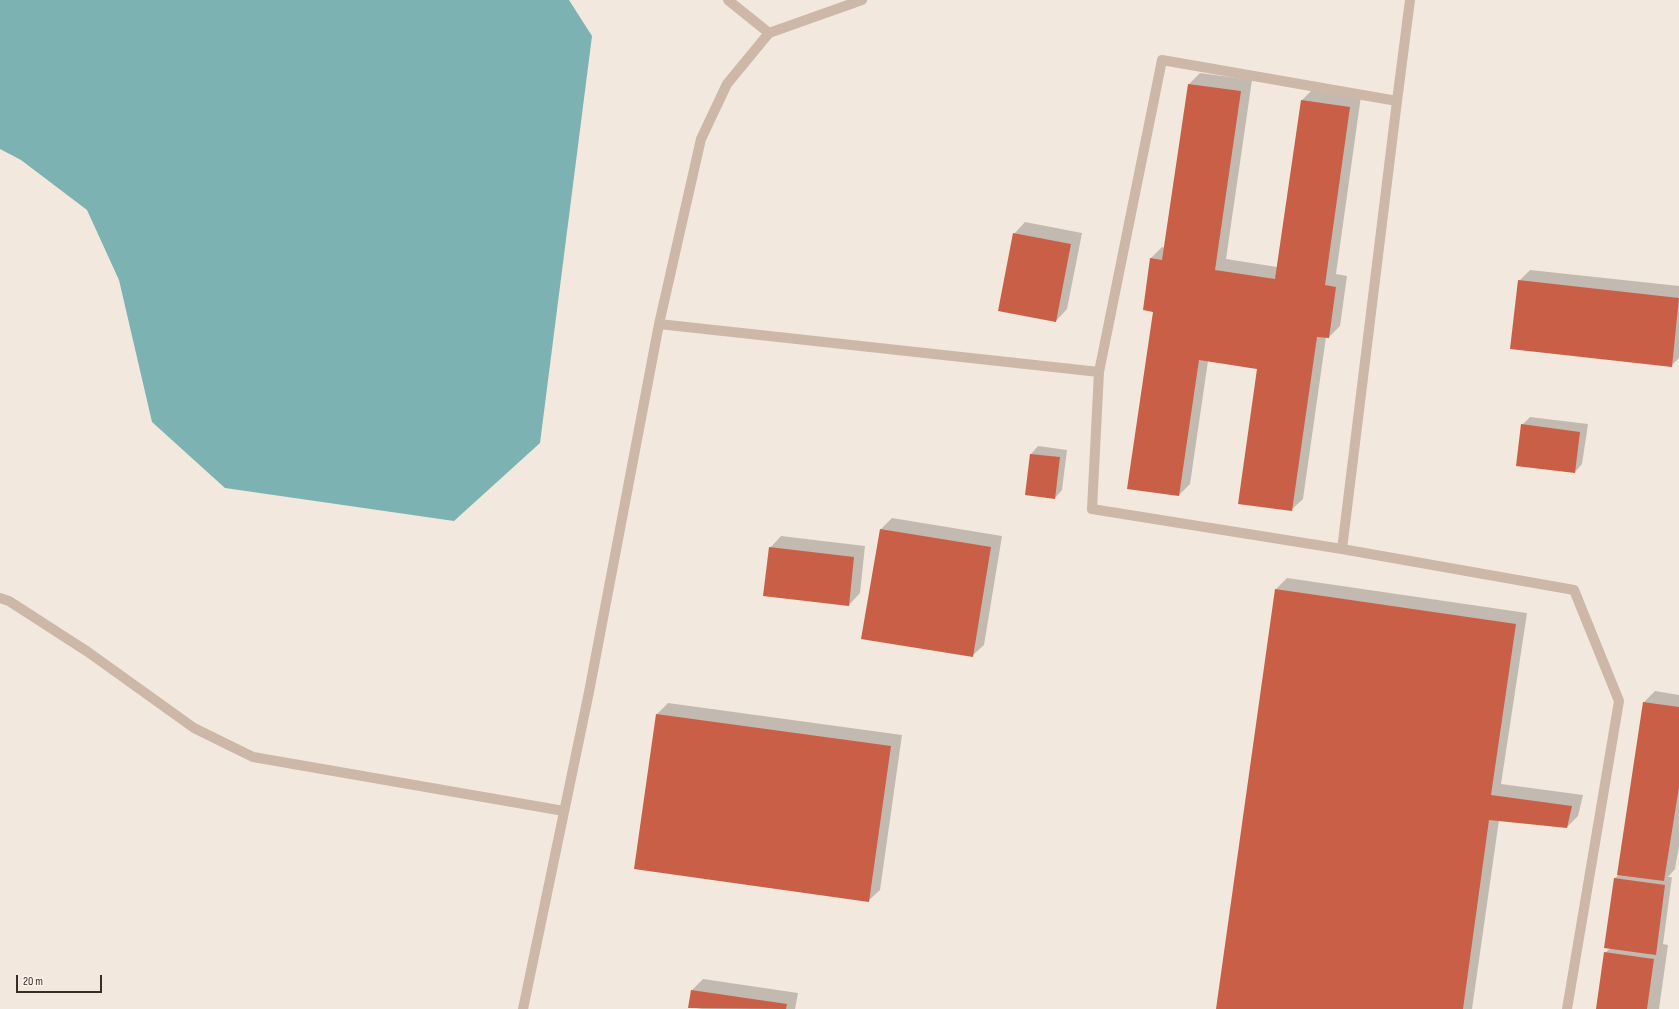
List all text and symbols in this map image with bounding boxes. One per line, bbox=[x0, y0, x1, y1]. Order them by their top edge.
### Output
scale bar bbox=[18, 967, 104, 993]
text: 20 m bbox=[23, 974, 43, 989]

